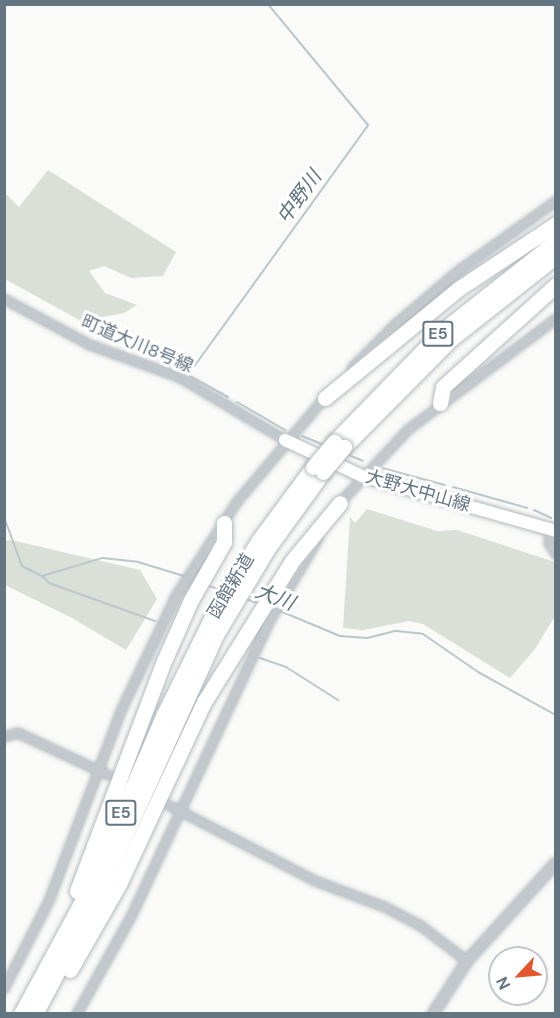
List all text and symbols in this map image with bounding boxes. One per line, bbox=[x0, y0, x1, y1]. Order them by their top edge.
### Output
water label: 中野川 bbox=[272, 166, 326, 228]
street label: 町道大川8号線 bbox=[78, 311, 196, 377]
road number: E5 bbox=[422, 321, 454, 347]
street label: 大野大中山線 bbox=[363, 466, 473, 516]
street label: 函館新道 bbox=[203, 550, 259, 622]
water label: 大川 bbox=[252, 579, 298, 615]
road number: E5 bbox=[104, 800, 138, 826]
north arrow bbox=[488, 946, 548, 1006]
text: N bbox=[491, 973, 515, 993]

